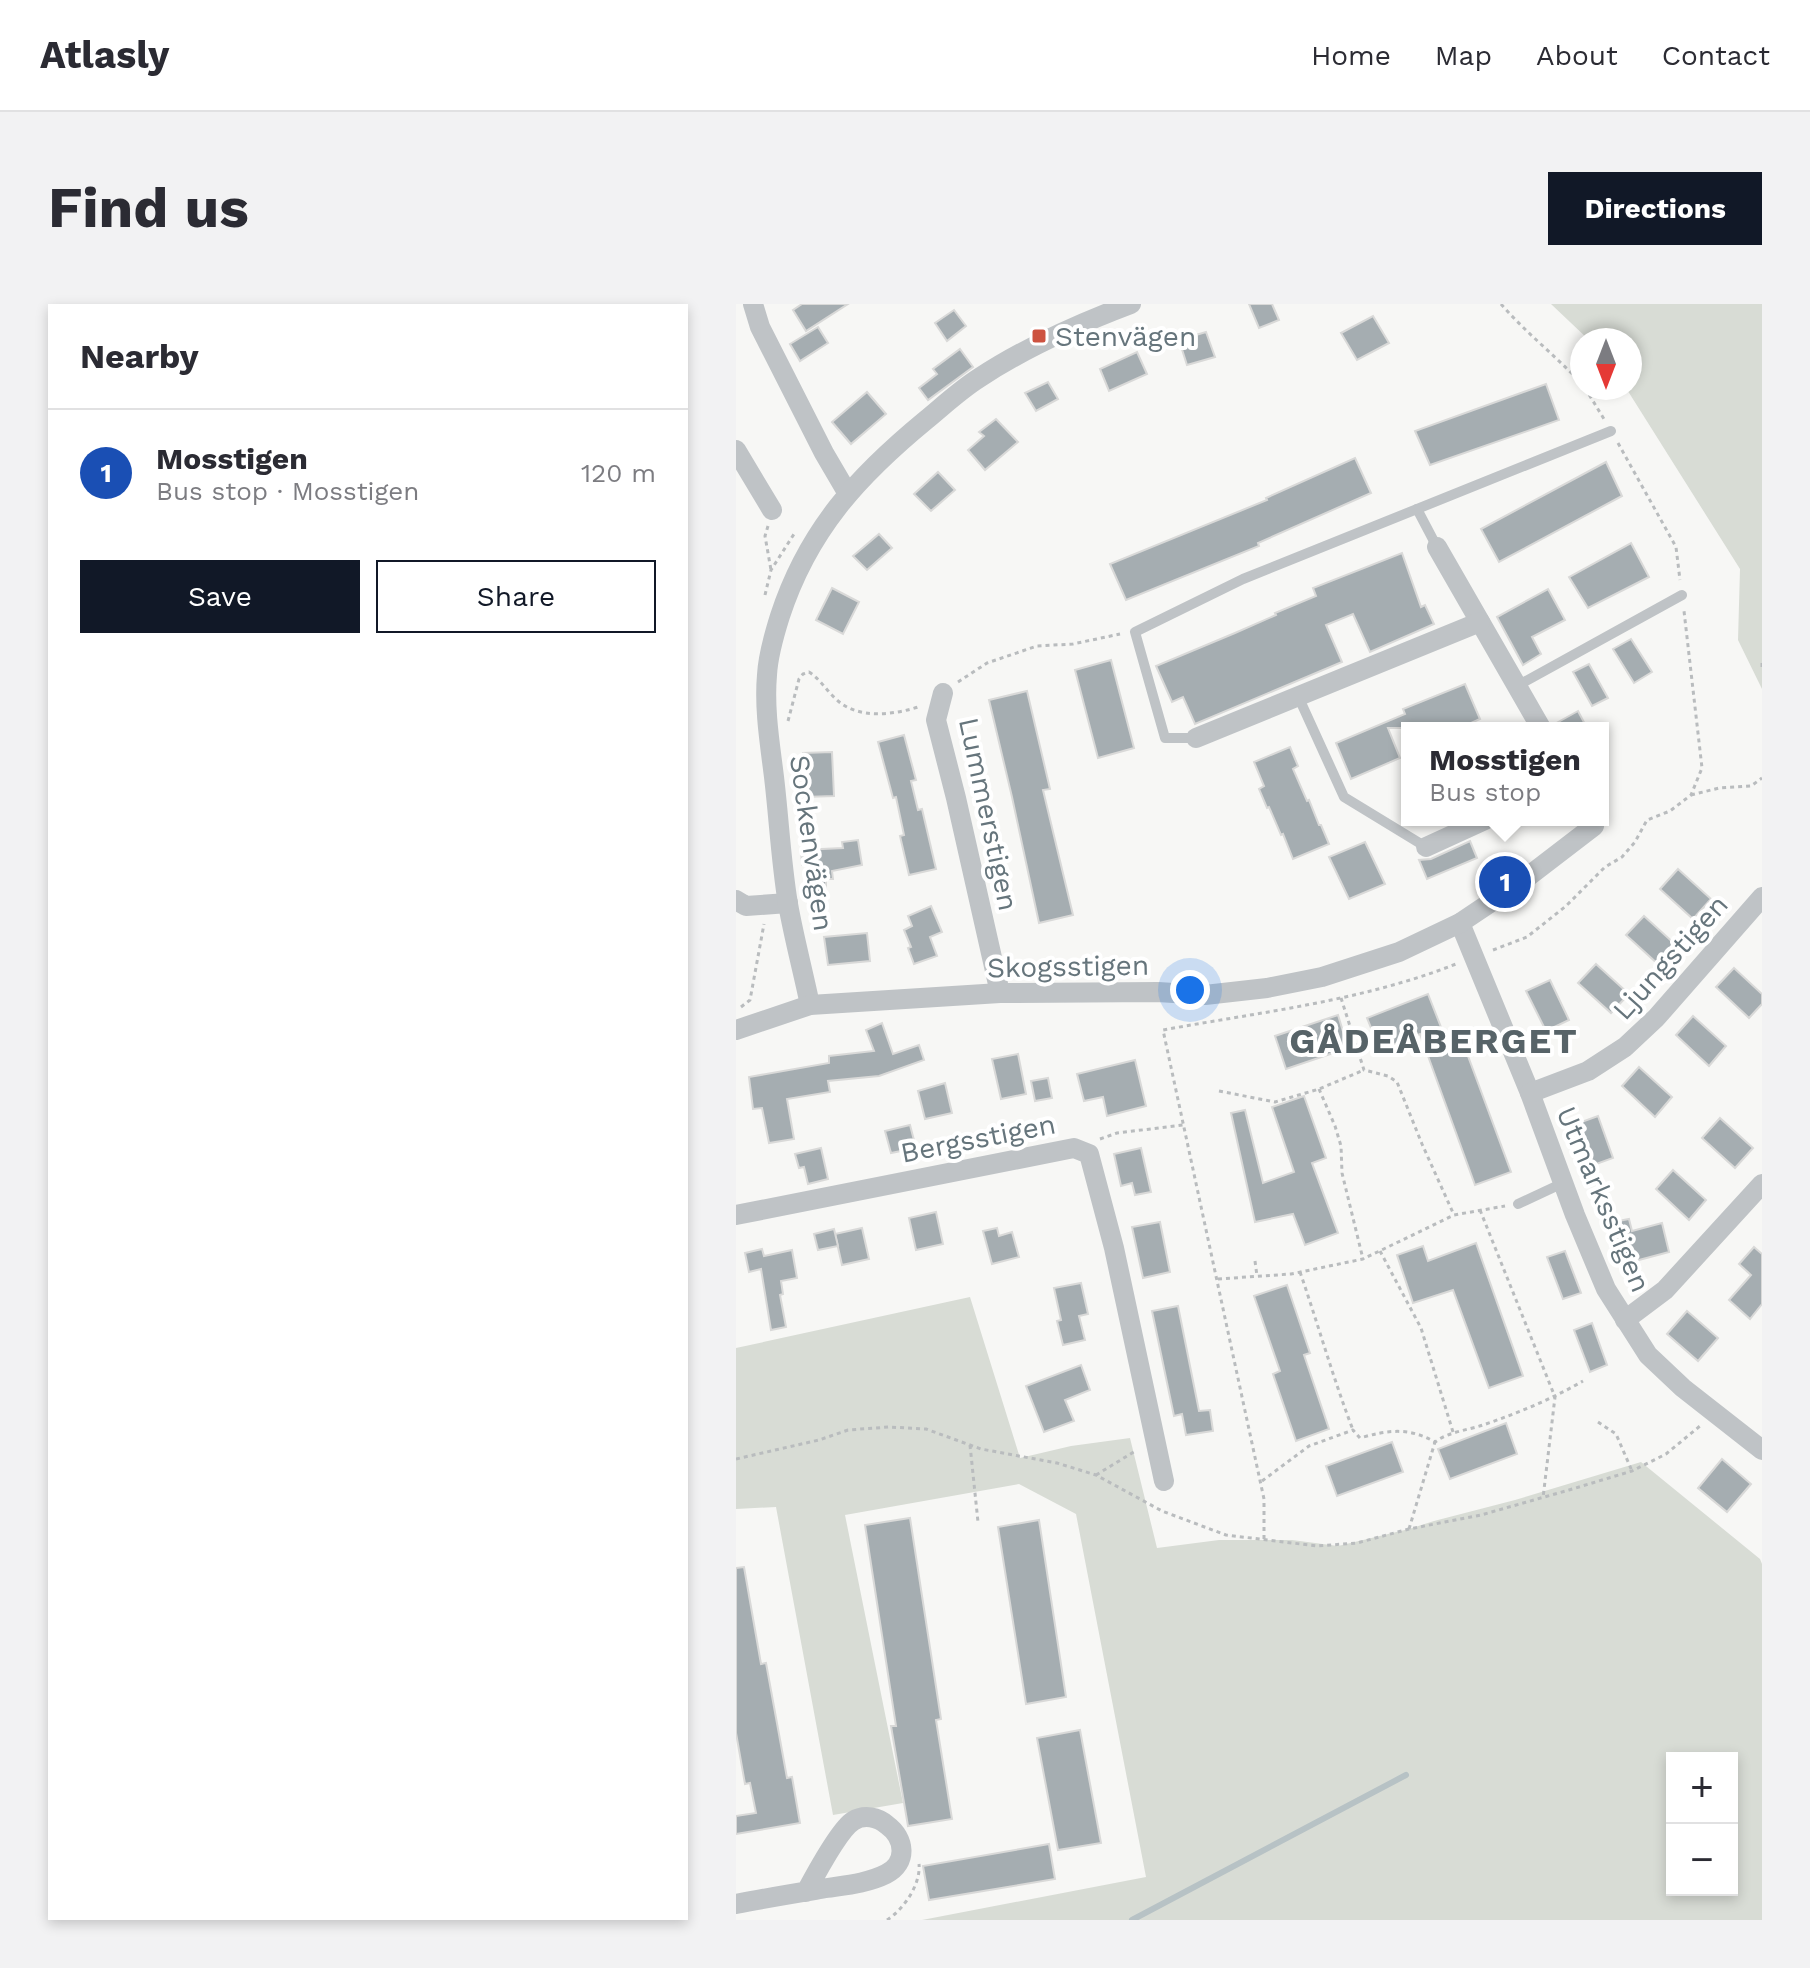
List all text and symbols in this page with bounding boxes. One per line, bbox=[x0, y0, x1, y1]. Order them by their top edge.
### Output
text: Atlasly bbox=[40, 33, 170, 77]
text: Home bbox=[1311, 39, 1391, 72]
text: Map bbox=[1435, 39, 1492, 72]
text: About bbox=[1536, 39, 1618, 72]
text: Contact bbox=[1662, 39, 1770, 72]
button: Directions bbox=[1548, 172, 1762, 245]
text: Find us bbox=[48, 175, 249, 241]
place label: Stenvägen bbox=[1055, 320, 1196, 353]
marker: Stenvägen bbox=[1030, 327, 1048, 345]
north arrow bbox=[1570, 328, 1642, 400]
text: Nearby bbox=[80, 336, 199, 376]
text: Mosstigen bbox=[156, 441, 308, 476]
text: 1 bbox=[100, 458, 112, 488]
text: 120 m bbox=[581, 458, 656, 488]
text: Bus stop · Mosstigen bbox=[156, 476, 419, 506]
button: Save bbox=[80, 560, 360, 633]
button: Share bbox=[376, 560, 656, 633]
street label: Lummerstigen bbox=[952, 715, 1025, 914]
popup bbox=[1401, 722, 1609, 826]
text: Mosstigen bbox=[1429, 742, 1581, 777]
street label: Sockenvägen bbox=[783, 753, 840, 933]
text: Bus stop bbox=[1429, 777, 1541, 807]
pin: 1 bbox=[1479, 852, 1531, 912]
street label: Ljungstigen bbox=[1606, 888, 1735, 1026]
street label: Skogsstigen bbox=[987, 949, 1149, 984]
your location bbox=[1170, 970, 1210, 1010]
district label: GÅDEÅBERGET bbox=[1289, 1020, 1579, 1062]
street label: Utmarksstigen bbox=[1550, 1102, 1657, 1297]
street label: Bergsstigen bbox=[898, 1107, 1058, 1170]
map controls bbox=[1666, 1752, 1738, 1896]
button: + bbox=[1666, 1752, 1738, 1824]
button: − bbox=[1666, 1824, 1738, 1896]

